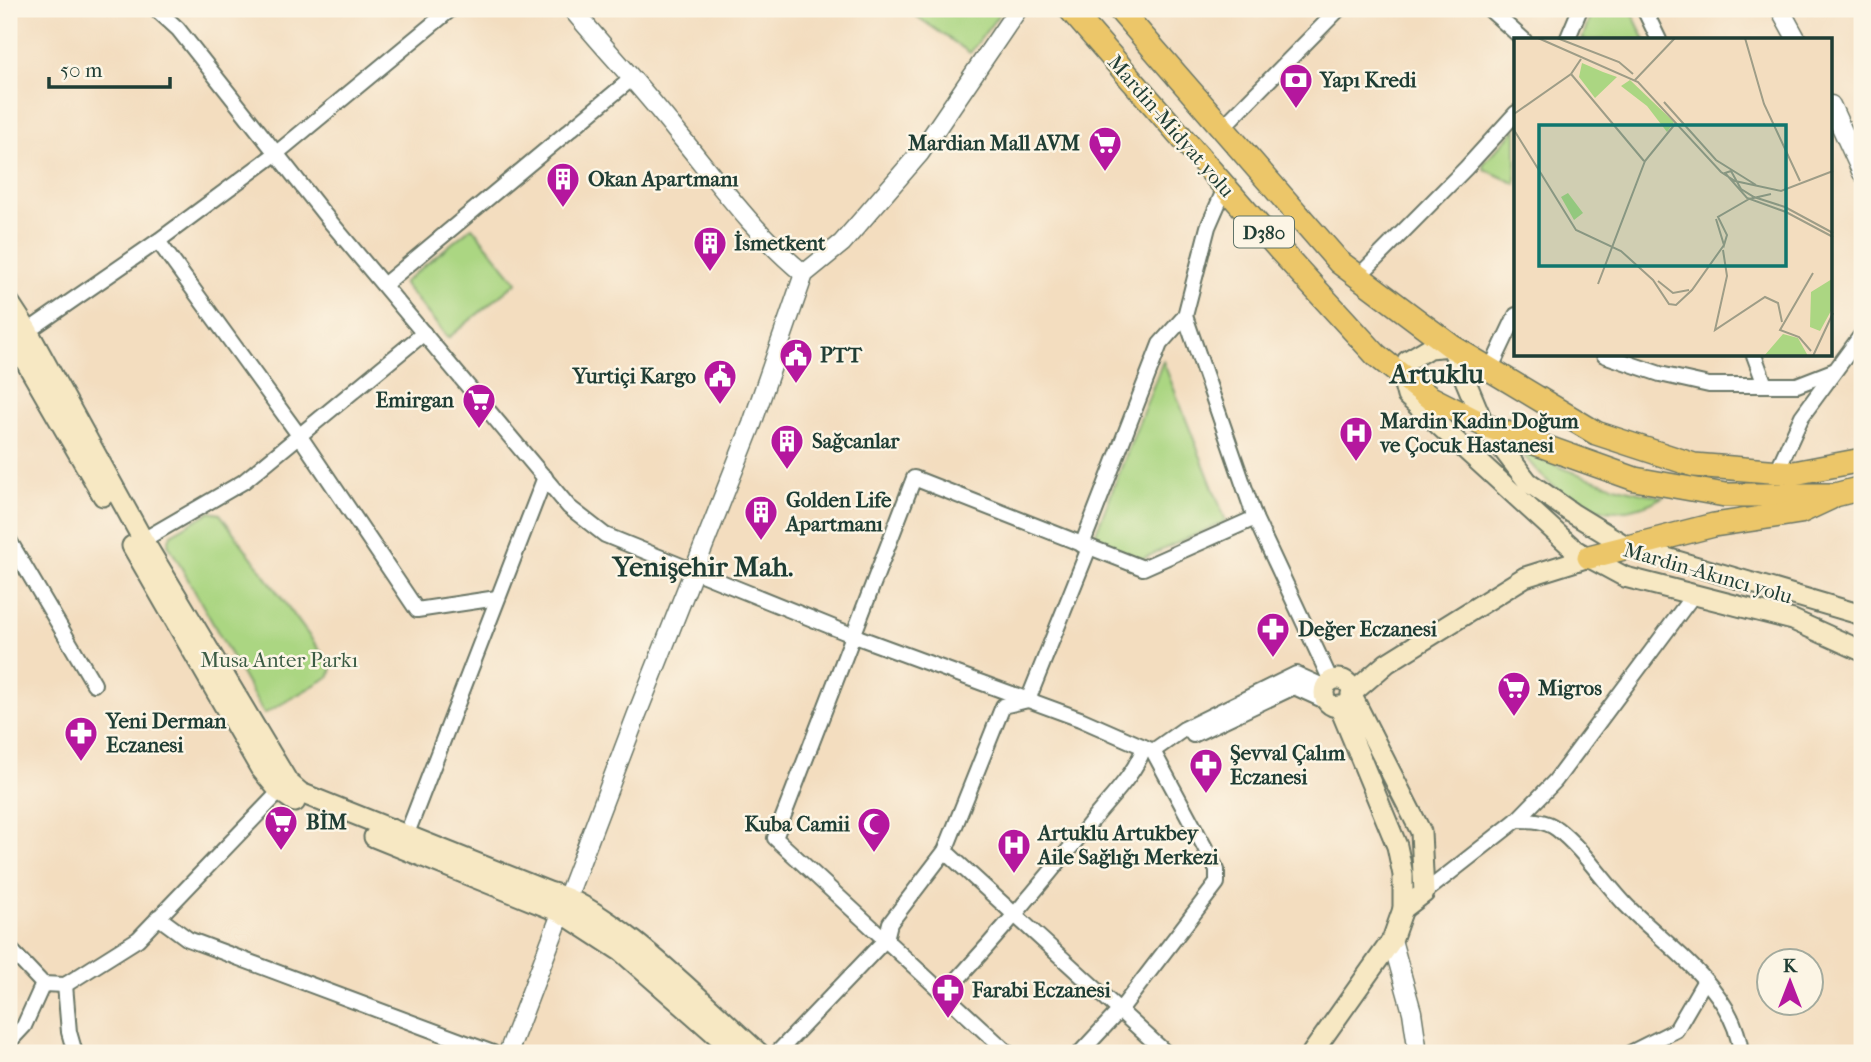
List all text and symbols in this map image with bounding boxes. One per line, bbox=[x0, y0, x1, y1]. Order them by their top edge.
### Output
inset map bbox=[1514, 38, 1832, 357]
scale bar bbox=[49, 46, 170, 90]
street label: Mardin-Midyat yolu bbox=[1103, 50, 1239, 202]
text: 50 m bbox=[60, 58, 103, 82]
bank icon: Yapı Kredi bbox=[1277, 61, 1315, 110]
place label: Yapı Kredi bbox=[1319, 68, 1417, 92]
supermarket icon: Mardian Mall AVM bbox=[1086, 124, 1124, 173]
place label: Mardian Mall AVM bbox=[907, 131, 1080, 155]
building icon: Okan Apartmanı bbox=[544, 160, 582, 209]
place label: Okan Apartmanı bbox=[588, 167, 739, 191]
road number: D380 bbox=[1234, 216, 1294, 248]
building icon: İsmetkent bbox=[691, 224, 729, 273]
place label: İsmetkent bbox=[734, 230, 826, 255]
public building icon: PTT bbox=[777, 336, 815, 385]
place label: PTT bbox=[820, 343, 863, 367]
public building icon: Yurtiçi Kargo bbox=[701, 357, 739, 406]
district label: Artuklu bbox=[1388, 357, 1484, 390]
place label: Yurtiçi Kargo bbox=[572, 364, 696, 389]
supermarket icon: Emirgan bbox=[460, 381, 498, 430]
place label: Emirgan bbox=[376, 388, 455, 412]
place label: Mardin Kadın Doğum ve Çocuk Hastanesi bbox=[1379, 409, 1579, 458]
hospital icon: Mardin Kadın Doğum ve Çocuk Hastanesi bbox=[1337, 414, 1375, 463]
building icon: Sağcanlar bbox=[768, 422, 806, 471]
place label: Sağcanlar bbox=[812, 429, 900, 453]
place label: Golden Life Apartmanı bbox=[784, 488, 892, 536]
building icon: Golden Life Apartmanı bbox=[742, 493, 780, 542]
street label: Mardin-Akıncı yolu bbox=[1621, 537, 1795, 609]
district label: Yenişehir Mah. bbox=[611, 550, 793, 584]
pharmacy icon: Değer Eczanesi bbox=[1254, 610, 1292, 659]
place label: Değer Eczanesi bbox=[1298, 617, 1438, 641]
park label: Musa Anter Parkı bbox=[200, 648, 358, 672]
supermarket icon: Migros bbox=[1495, 669, 1533, 718]
place label: Migros bbox=[1537, 676, 1602, 700]
place label: Yeni Derman Eczanesi bbox=[105, 709, 227, 757]
pharmacy icon: Yeni Derman Eczanesi bbox=[62, 714, 100, 763]
place label: Şevval Çalım Eczanesi bbox=[1230, 741, 1346, 789]
pharmacy icon: Şevval Çalım Eczanesi bbox=[1187, 746, 1225, 795]
supermarket icon: BİM bbox=[262, 803, 300, 852]
mosque icon: Kuba Camii bbox=[855, 805, 893, 854]
place label: BİM bbox=[306, 809, 347, 834]
place label: Kuba Camii bbox=[744, 812, 851, 836]
place label: Artuklu Artukbey Aile Sağlığı Merkezi bbox=[1036, 821, 1219, 869]
hospital icon: Artuklu Artukbey Aile Sağlığı Merkezi bbox=[995, 826, 1033, 875]
north arrow bbox=[1756, 946, 1826, 1016]
text: K bbox=[1783, 955, 1798, 977]
pharmacy icon: Farabi Eczanesi bbox=[929, 971, 967, 1020]
place label: Farabi Eczanesi bbox=[971, 978, 1111, 1002]

